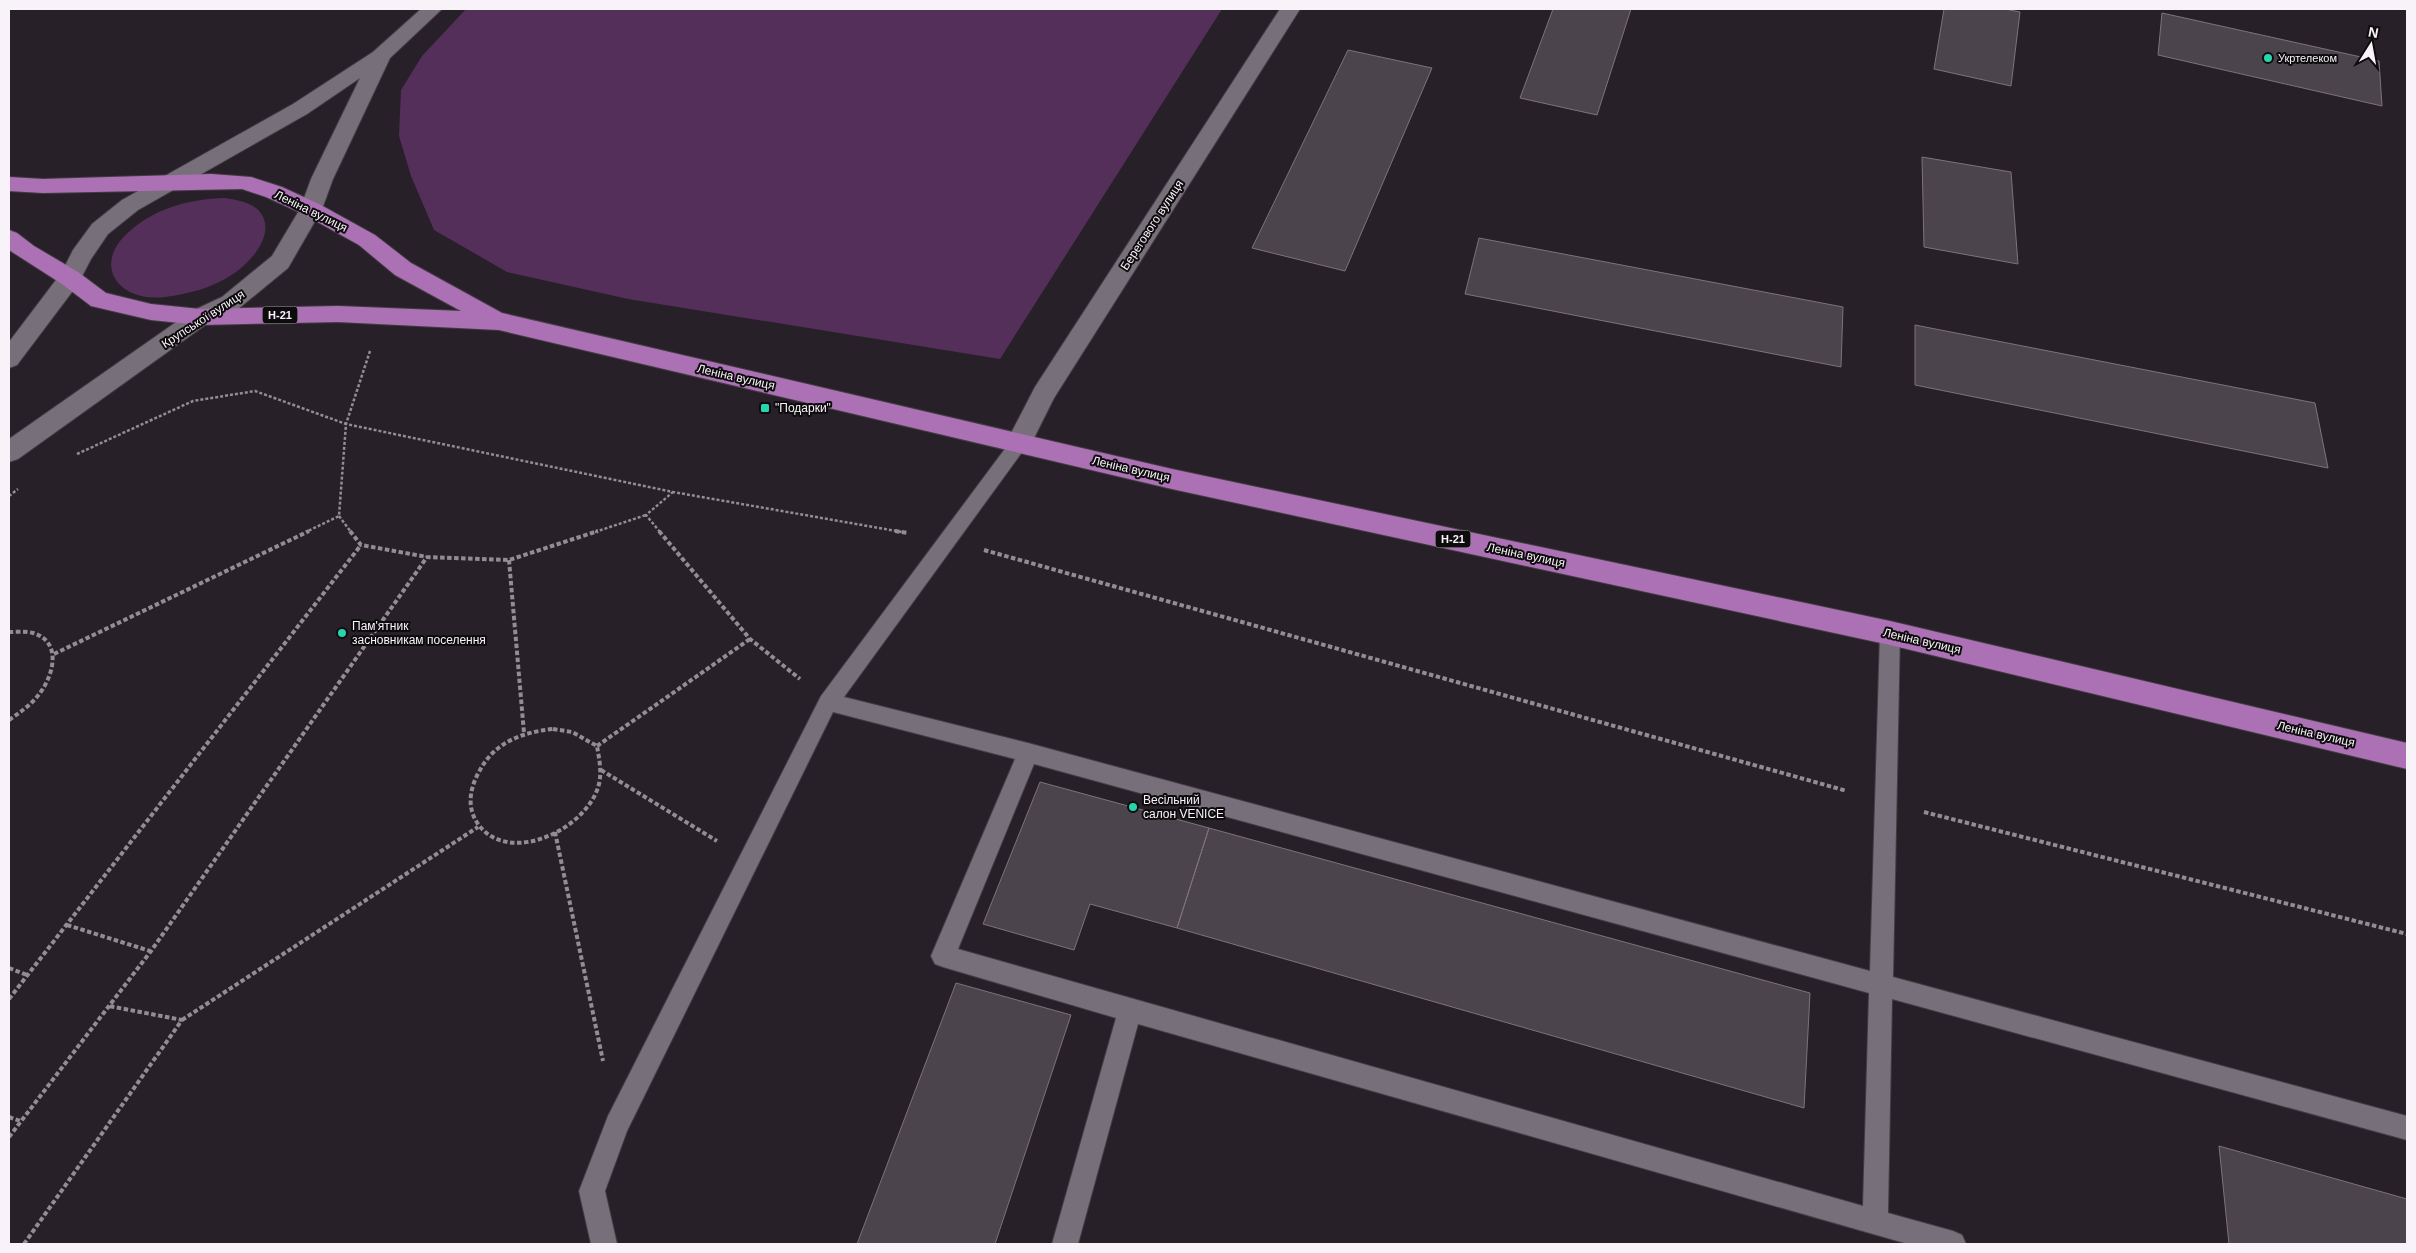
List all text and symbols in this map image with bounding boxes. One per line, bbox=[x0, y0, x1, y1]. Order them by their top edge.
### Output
north arrow bbox=[2346, 20, 2396, 70]
text: N bbox=[2367, 23, 2380, 41]
marker: Укртелеком bbox=[2262, 52, 2274, 64]
place label: Укртелеком bbox=[2278, 52, 2337, 64]
street label: Берегового вулиця bbox=[1118, 177, 1186, 273]
street label: Леніна вулиця bbox=[272, 187, 350, 235]
street label: Крупської вулиця bbox=[159, 287, 247, 351]
road number: Н-21 bbox=[262, 306, 298, 324]
street label: Леніна вулиця bbox=[696, 361, 776, 393]
place label: "Подарки" bbox=[775, 401, 831, 415]
marker: "Подарки" bbox=[759, 402, 771, 414]
street label: Леніна вулиця bbox=[1091, 453, 1171, 485]
road number: Н-21 bbox=[1436, 530, 1470, 548]
street label: Леніна вулиця bbox=[1486, 540, 1566, 570]
place label: Пам'ятник засновникам поселення bbox=[352, 619, 486, 647]
street label: Леніна вулиця bbox=[1882, 625, 1962, 657]
marker: Пам'ятник засновникам поселення bbox=[336, 627, 348, 639]
street label: Леніна вулиця bbox=[2276, 718, 2356, 750]
place label: Весільний салон VENICE bbox=[1143, 793, 1224, 821]
marker: Весільний салон VENICE bbox=[1127, 801, 1139, 813]

